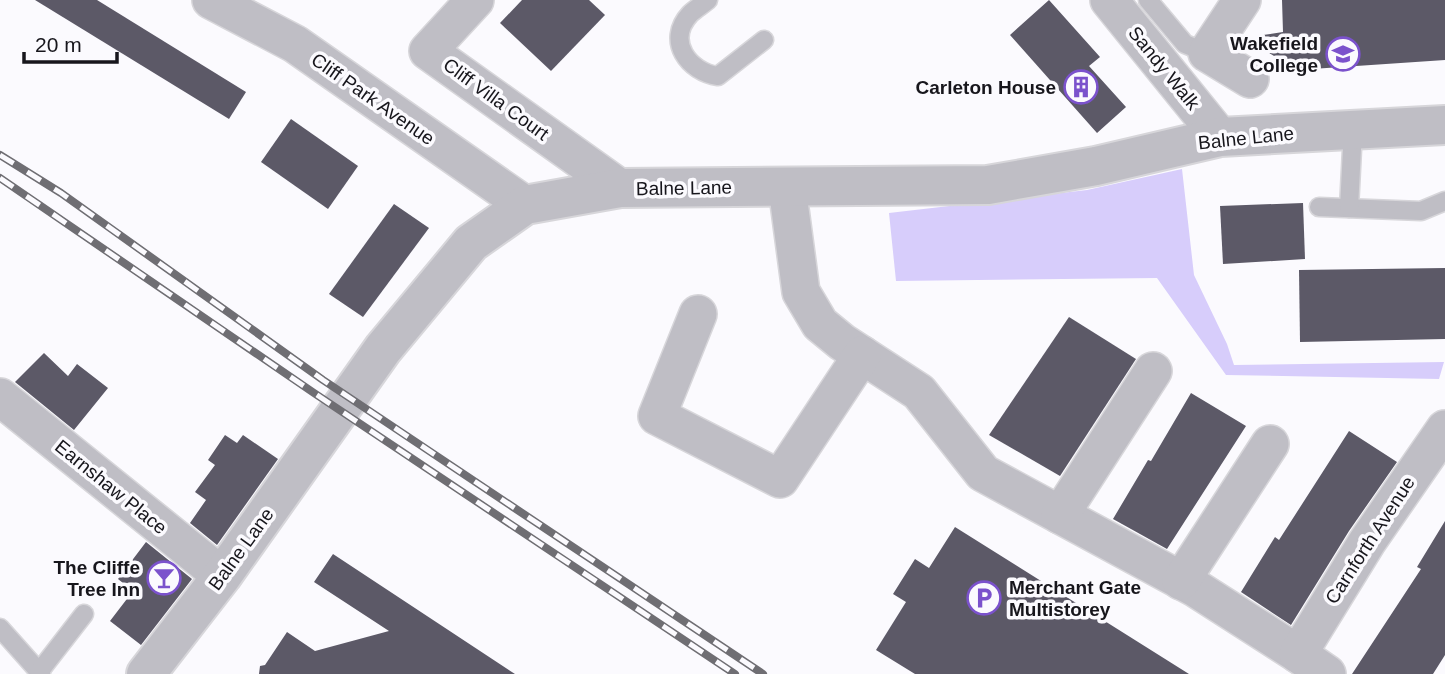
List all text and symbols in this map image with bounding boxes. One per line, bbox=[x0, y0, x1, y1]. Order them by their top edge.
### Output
scale bar bbox=[24, 21, 117, 65]
street label: Sandy Walk bbox=[1124, 22, 1204, 114]
text: 20 m bbox=[35, 33, 82, 56]
place label: Wakefield College bbox=[1230, 33, 1318, 76]
school or university icon: Wakefield College bbox=[1324, 35, 1362, 73]
street label: Cliff Park Avenue bbox=[308, 49, 438, 149]
street label: Cliff Villa Court bbox=[439, 54, 553, 145]
building icon: Carleton House bbox=[1062, 68, 1100, 106]
place label: Carleton House bbox=[916, 77, 1056, 98]
street label: Balne Lane bbox=[1197, 123, 1295, 153]
street label: Balne Lane bbox=[636, 177, 732, 199]
street label: Earnshaw Place bbox=[51, 436, 171, 538]
street label: Carnforth Avenue bbox=[1321, 472, 1419, 608]
street label: Balne Lane bbox=[204, 504, 278, 594]
place label: The Cliffe Tree Inn bbox=[53, 557, 140, 600]
bar icon: The Cliffe Tree Inn bbox=[145, 559, 183, 597]
place label: Merchant Gate Multistorey bbox=[1009, 577, 1141, 620]
parking icon: Merchant Gate Multistorey bbox=[965, 579, 1003, 617]

